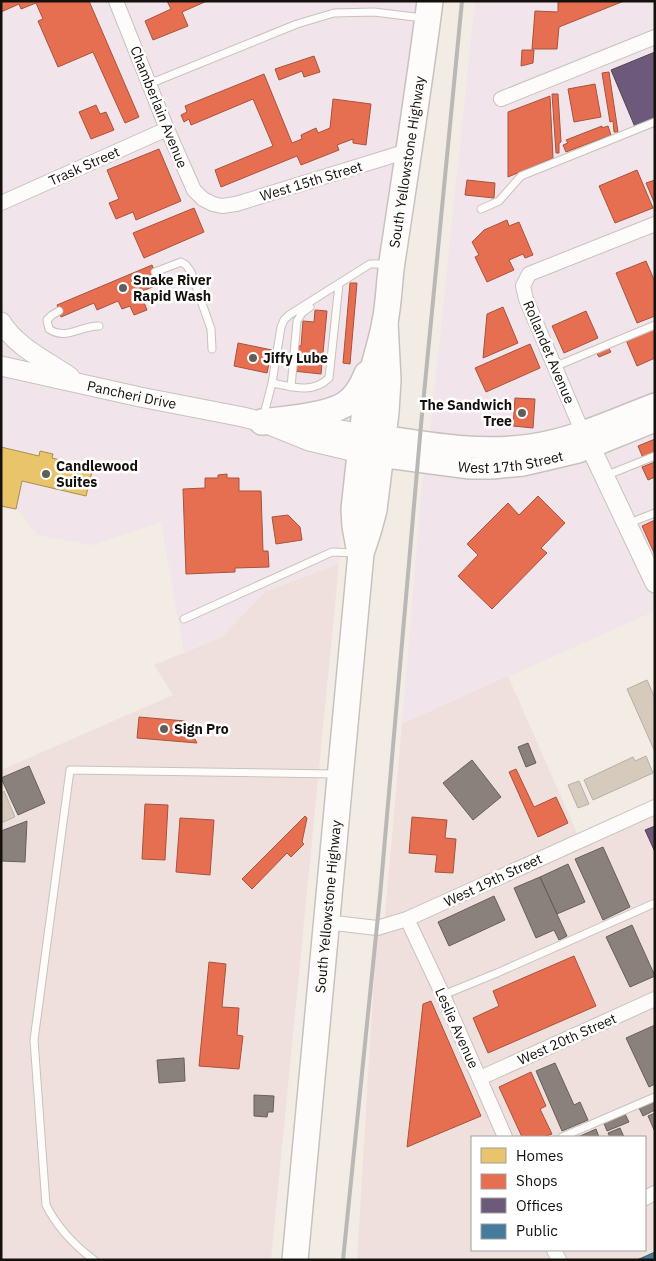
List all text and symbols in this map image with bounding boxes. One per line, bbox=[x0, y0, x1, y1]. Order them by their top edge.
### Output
street label: Chamberlain Avenue bbox=[126, 43, 192, 171]
street label: South Yellowstone Highway bbox=[385, 75, 429, 249]
street label: Trask Street bbox=[46, 142, 122, 190]
street label: West 15th Street bbox=[258, 157, 365, 205]
place label: Snake River Rapid Wash bbox=[133, 271, 212, 305]
marker: Snake River Rapid Wash bbox=[117, 282, 129, 294]
street label: Rollandet Avenue bbox=[519, 298, 579, 407]
place label: Jiffy Lube bbox=[263, 349, 328, 367]
marker: Jiffy Lube bbox=[247, 352, 259, 364]
street label: Pancheri Drive bbox=[85, 376, 178, 413]
place label: The Sandwich Tree bbox=[419, 396, 512, 430]
marker: The Sandwich Tree bbox=[516, 407, 528, 419]
street label: West 17th Street bbox=[457, 447, 565, 477]
place label: Candlewood Suites bbox=[56, 457, 138, 491]
marker: Candlewood Suites bbox=[40, 468, 52, 480]
place label: Sign Pro bbox=[174, 720, 229, 738]
marker: Sign Pro bbox=[158, 723, 170, 735]
street label: South Yellowstone Highway bbox=[311, 819, 345, 994]
street label: West 19th Street bbox=[441, 849, 545, 911]
street label: Leslie Avenue bbox=[431, 985, 483, 1071]
street label: West 20th Street bbox=[515, 1009, 619, 1069]
legend bbox=[471, 1136, 646, 1251]
text: Homes bbox=[516, 1146, 564, 1165]
text: Shops bbox=[516, 1171, 558, 1190]
text: Offices bbox=[516, 1196, 563, 1215]
text: Public bbox=[516, 1221, 558, 1240]

